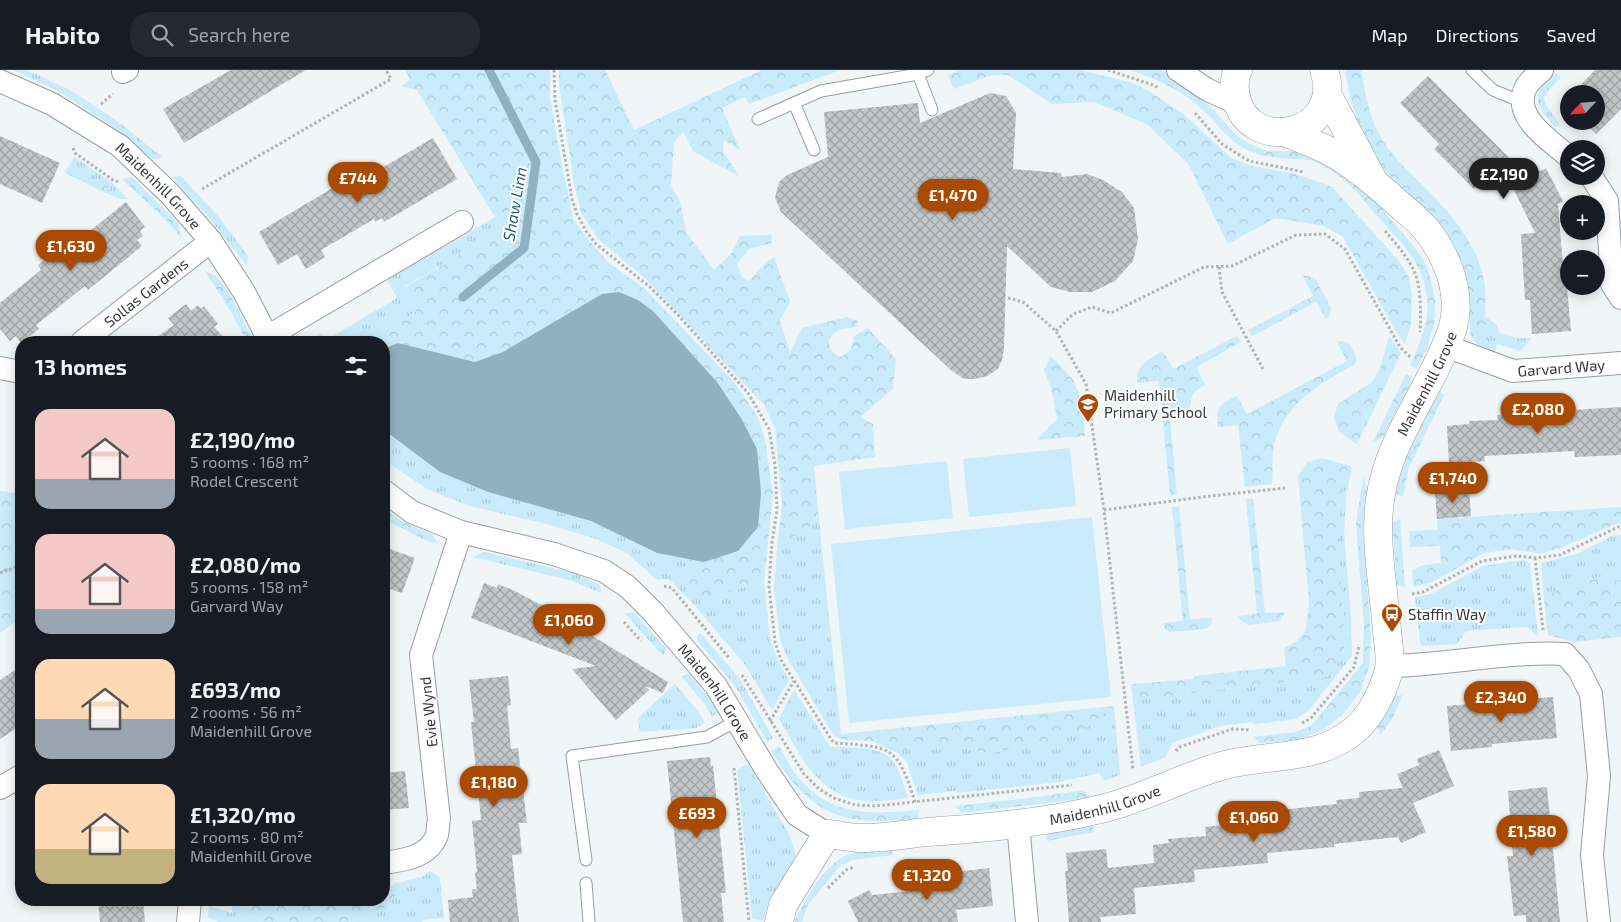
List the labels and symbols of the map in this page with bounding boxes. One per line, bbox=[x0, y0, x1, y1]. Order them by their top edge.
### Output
north arrow bbox=[1560, 85, 1605, 130]
street label: Maidenhill Grove bbox=[112, 138, 205, 232]
pin: £2,190 bbox=[1463, 158, 1545, 200]
pin: £744 bbox=[328, 162, 388, 204]
water label: Shaw Linn bbox=[498, 165, 530, 243]
pin: £1,470 bbox=[912, 178, 994, 221]
pin: £1,630 bbox=[30, 230, 112, 272]
street label: Sollas Gardens bbox=[100, 254, 191, 330]
street label: Maidenhill Grove bbox=[1393, 329, 1460, 439]
street label: Garvard Way bbox=[1517, 355, 1606, 380]
place label: Maidenhill Primary School bbox=[1104, 386, 1207, 421]
school or university icon: Maidenhill Primary School bbox=[1076, 392, 1100, 423]
pin: £2,080 bbox=[1497, 392, 1579, 435]
pin: £1,740 bbox=[1412, 462, 1494, 504]
bus stop icon: Staffin Way bbox=[1380, 602, 1404, 633]
pin: £1,060 bbox=[528, 604, 610, 646]
place label: Staffin Way bbox=[1408, 605, 1486, 623]
street label: Maidenhill Grove bbox=[675, 640, 755, 743]
street label: Evie Wynd bbox=[415, 676, 441, 748]
pin: £2,340 bbox=[1460, 680, 1542, 723]
pin: £1,180 bbox=[453, 766, 535, 808]
street label: Maidenhill Grove bbox=[1048, 781, 1163, 828]
pin: £693 bbox=[667, 796, 727, 839]
pin: £1,060 bbox=[1213, 800, 1295, 843]
pin: £1,580 bbox=[1491, 814, 1573, 857]
pin: £1,320 bbox=[886, 858, 968, 901]

